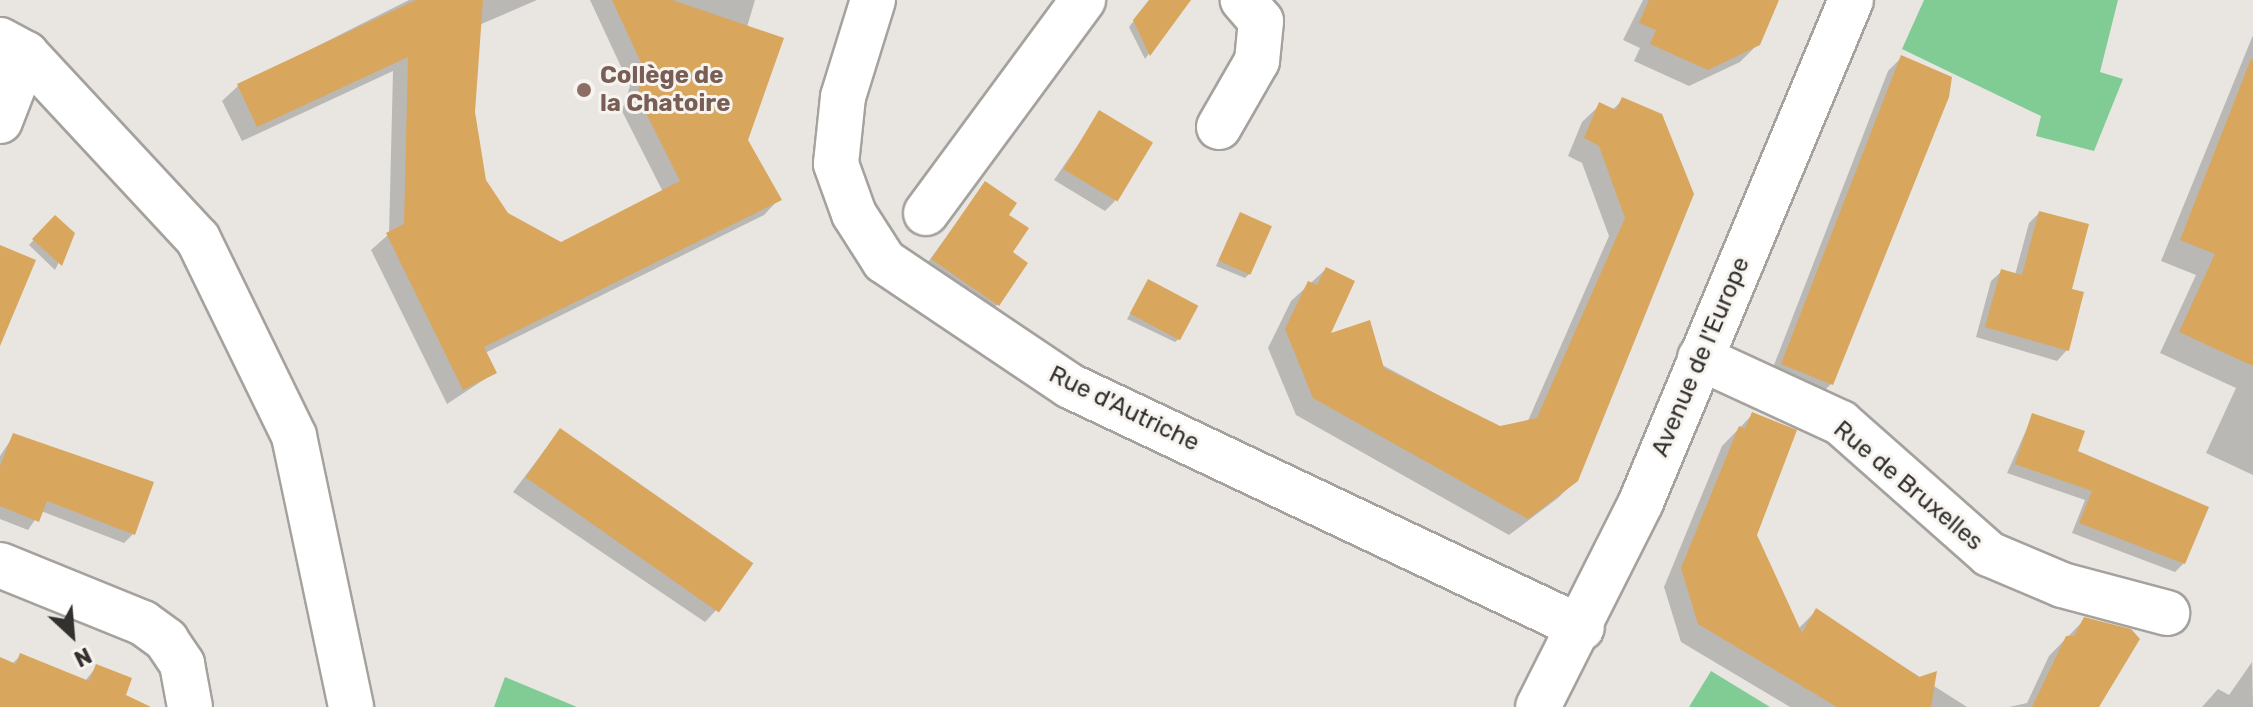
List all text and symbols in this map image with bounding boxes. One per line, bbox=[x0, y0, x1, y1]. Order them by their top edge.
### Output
place label: Collège de la Chatoire bbox=[600, 62, 730, 118]
marker: Collège de la Chatoire bbox=[575, 81, 593, 99]
street label: Avenue de l'Europe bbox=[1646, 253, 1756, 461]
street label: Rue d'Autriche bbox=[1044, 360, 1204, 458]
street label: Rue de Bruxelles bbox=[1827, 415, 1989, 557]
north arrow bbox=[32, 595, 112, 675]
text: N bbox=[70, 641, 96, 673]

